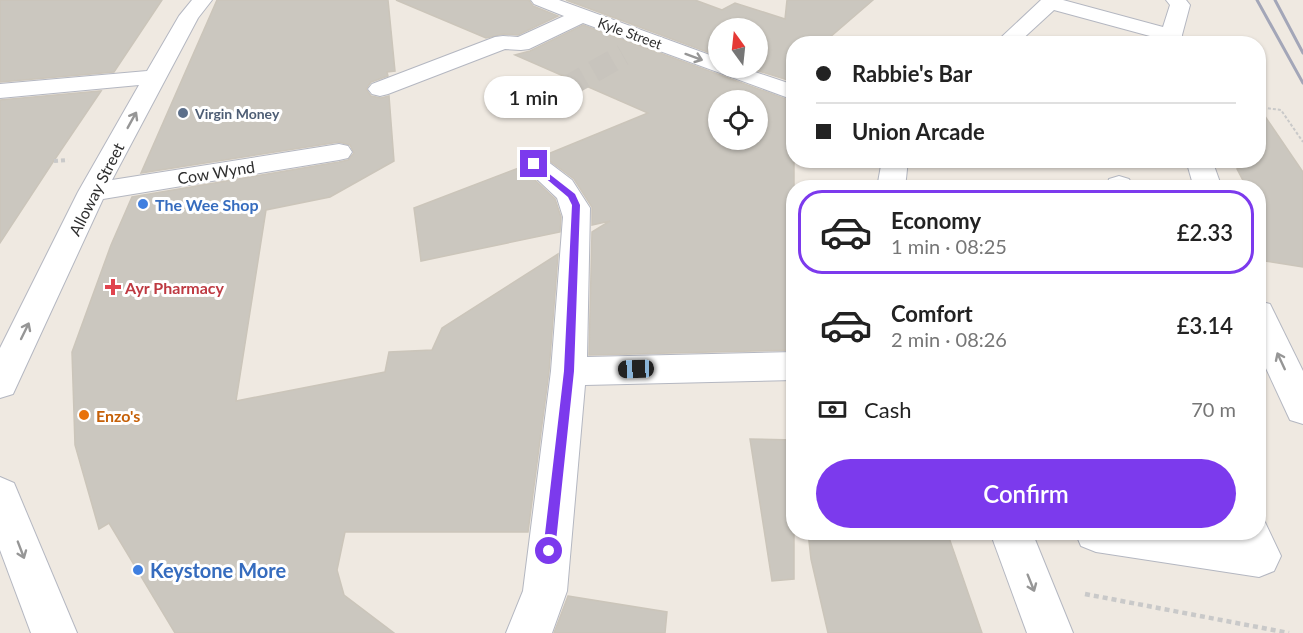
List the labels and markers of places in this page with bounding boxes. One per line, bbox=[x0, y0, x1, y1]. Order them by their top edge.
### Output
place label: Virgin Money bbox=[194, 105, 280, 122]
marker: Virgin Money bbox=[176, 106, 190, 120]
place label: The Wee Shop bbox=[155, 195, 259, 214]
marker: The Wee Shop bbox=[136, 197, 150, 211]
place label: Ayr Pharmacy bbox=[124, 278, 225, 297]
marker: Ayr Pharmacy bbox=[106, 280, 120, 294]
place label: Enzo's bbox=[96, 406, 140, 425]
marker: Enzo's bbox=[77, 408, 91, 422]
place label: Keystone More bbox=[150, 558, 286, 582]
marker: Keystone More bbox=[131, 563, 145, 577]

